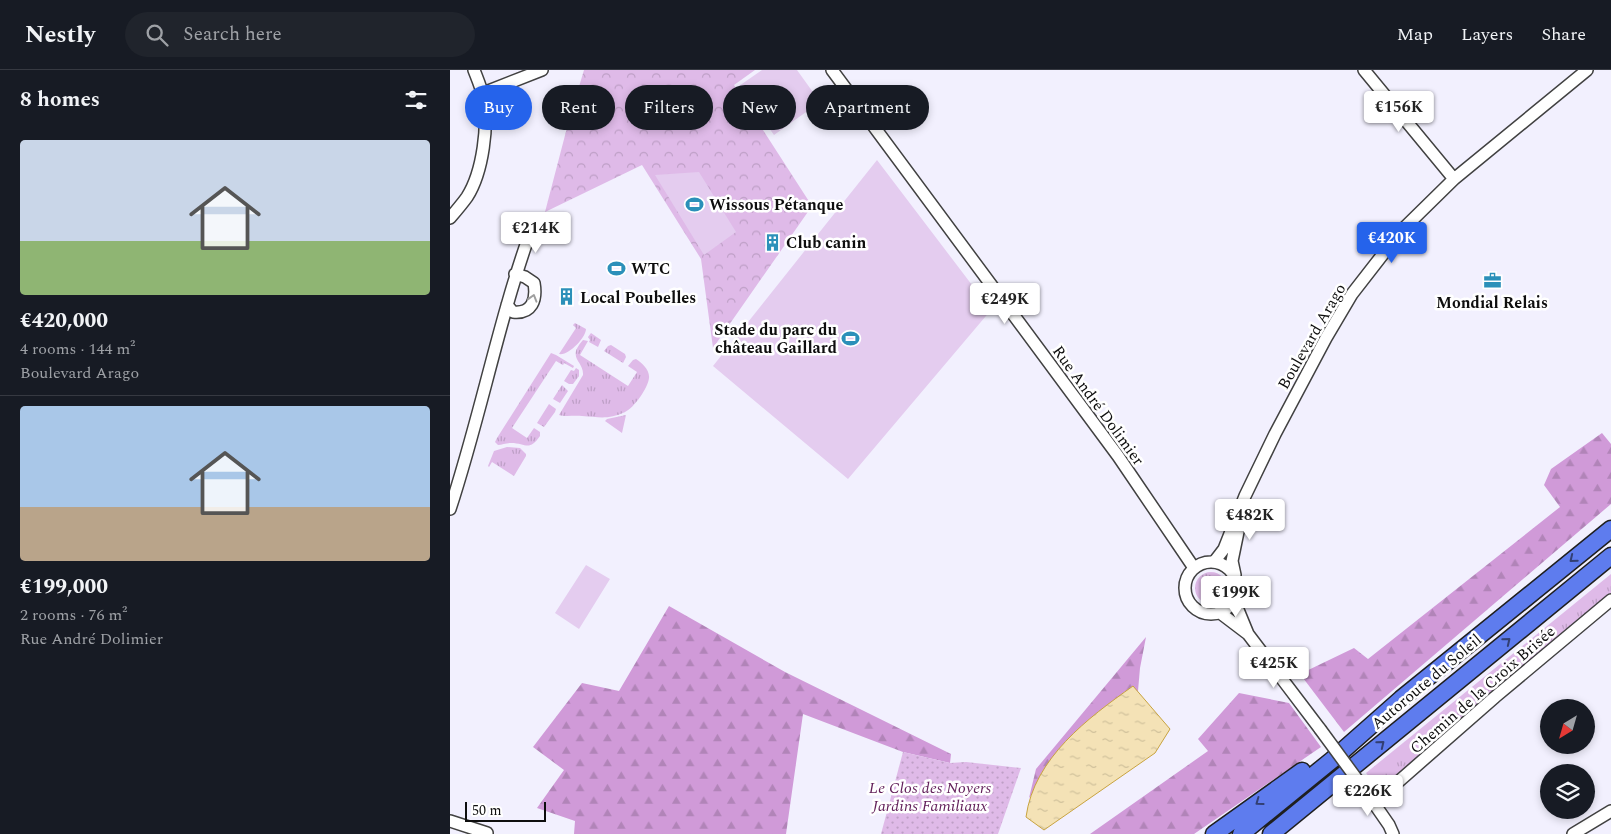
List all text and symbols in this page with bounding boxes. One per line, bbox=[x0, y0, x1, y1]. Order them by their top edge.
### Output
search box bbox=[125, 12, 475, 57]
text: Nestly bbox=[25, 17, 95, 53]
text: Search here bbox=[183, 20, 282, 49]
icon: search bbox=[143, 21, 171, 49]
text: Map bbox=[1397, 21, 1433, 48]
text: Layers bbox=[1461, 21, 1513, 48]
text: Share bbox=[1541, 21, 1586, 48]
text: 8 homes bbox=[20, 84, 100, 116]
chip: Buy bbox=[465, 85, 532, 130]
chip: Rent bbox=[542, 85, 615, 130]
chip: Filters bbox=[625, 85, 713, 130]
chip: New bbox=[723, 85, 796, 130]
chip: Apartment bbox=[806, 85, 929, 130]
icon: filters bbox=[402, 86, 430, 114]
pin: €156K bbox=[1364, 90, 1434, 133]
text: €156K bbox=[1375, 95, 1423, 119]
icon: home bbox=[180, 173, 270, 263]
place label: Wissous Pétanque bbox=[709, 193, 844, 217]
sports icon: Wissous Pétanque bbox=[685, 194, 705, 214]
pin: €214K bbox=[501, 212, 571, 254]
text: €214K bbox=[512, 216, 560, 240]
pin: €420K bbox=[1357, 222, 1427, 264]
text: €420K bbox=[1368, 226, 1416, 250]
place label: Club canin bbox=[786, 231, 867, 255]
building icon: Club canin bbox=[762, 232, 782, 252]
place label: WTC bbox=[631, 257, 670, 281]
sports icon: WTC bbox=[607, 258, 627, 278]
office icon: Mondial Relais bbox=[1482, 270, 1502, 290]
street label: Boulevard Arago bbox=[1272, 279, 1352, 394]
pin: €249K bbox=[970, 282, 1040, 325]
place label: Local Poubelles bbox=[580, 286, 696, 310]
building icon: Local Poubelles bbox=[556, 287, 576, 307]
text: €249K bbox=[981, 287, 1029, 311]
place label: Mondial Relais bbox=[1436, 291, 1548, 315]
one-way arrow bbox=[527, 295, 537, 303]
text: €420,000 bbox=[20, 305, 108, 337]
place label: Stade du parc du château Gaillard bbox=[714, 318, 838, 360]
sports icon: Stade du parc du château Gaillard bbox=[841, 328, 861, 348]
text: 4 rooms · 144 m² bbox=[20, 337, 135, 361]
street label: Rue André Dolimier bbox=[1046, 341, 1150, 471]
text: Boulevard Arago bbox=[20, 361, 139, 385]
icon: home bbox=[180, 438, 270, 528]
pin: €482K bbox=[1215, 498, 1285, 541]
text: €482K bbox=[1226, 503, 1274, 527]
one-way arrow bbox=[1570, 554, 1579, 562]
text: €199,000 bbox=[20, 571, 108, 603]
pin: €199K bbox=[1201, 576, 1271, 618]
text: €199K bbox=[1212, 580, 1260, 604]
text: 2 rooms · 76 m² bbox=[20, 603, 127, 627]
street label: Chemin de la Croix Brisée bbox=[1405, 620, 1561, 760]
text: Rue André Dolimier bbox=[20, 627, 163, 651]
street label: Autoroute du Soleil bbox=[1366, 628, 1487, 735]
one-way arrow bbox=[1501, 639, 1510, 647]
pin: €425K bbox=[1239, 646, 1309, 689]
text: €425K bbox=[1250, 651, 1298, 675]
north arrow bbox=[1540, 699, 1595, 754]
map controls bbox=[1540, 699, 1595, 819]
one-way arrow bbox=[1375, 741, 1384, 749]
button: layers bbox=[1540, 764, 1595, 819]
pin: €226K bbox=[1333, 774, 1403, 817]
park label: Le Clos des Noyers Jardins Familiaux bbox=[869, 776, 992, 818]
text: €226K bbox=[1344, 779, 1392, 803]
one-way arrow bbox=[1255, 796, 1265, 805]
scale bar bbox=[465, 799, 546, 822]
text: 50 m bbox=[472, 800, 502, 821]

